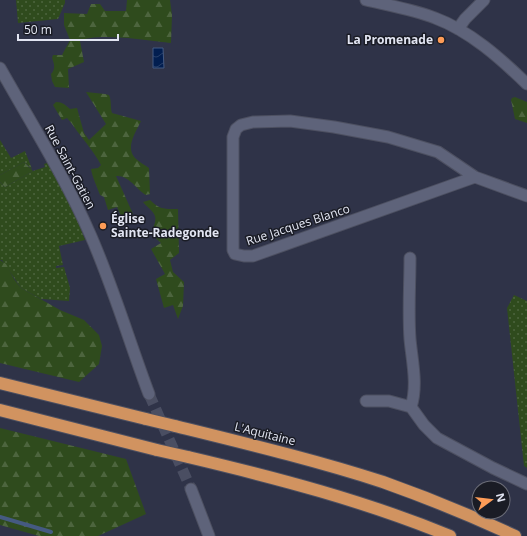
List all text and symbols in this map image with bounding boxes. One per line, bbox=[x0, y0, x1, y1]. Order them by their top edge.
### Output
scale bar bbox=[18, 16, 118, 42]
text: 50 m bbox=[24, 21, 52, 38]
place label: La Promenade bbox=[347, 31, 433, 48]
marker: La Promenade bbox=[436, 35, 446, 45]
street label: Rue Saint-Gatien bbox=[41, 122, 100, 212]
street label: Rue Jacques Blanco bbox=[244, 200, 352, 249]
place label: Église Sainte-Radegonde bbox=[111, 210, 219, 241]
marker: Église Sainte-Radegonde bbox=[98, 221, 108, 231]
street label: L'Aquitaine bbox=[233, 418, 298, 449]
north arrow bbox=[471, 480, 511, 520]
text: N bbox=[493, 491, 510, 504]

